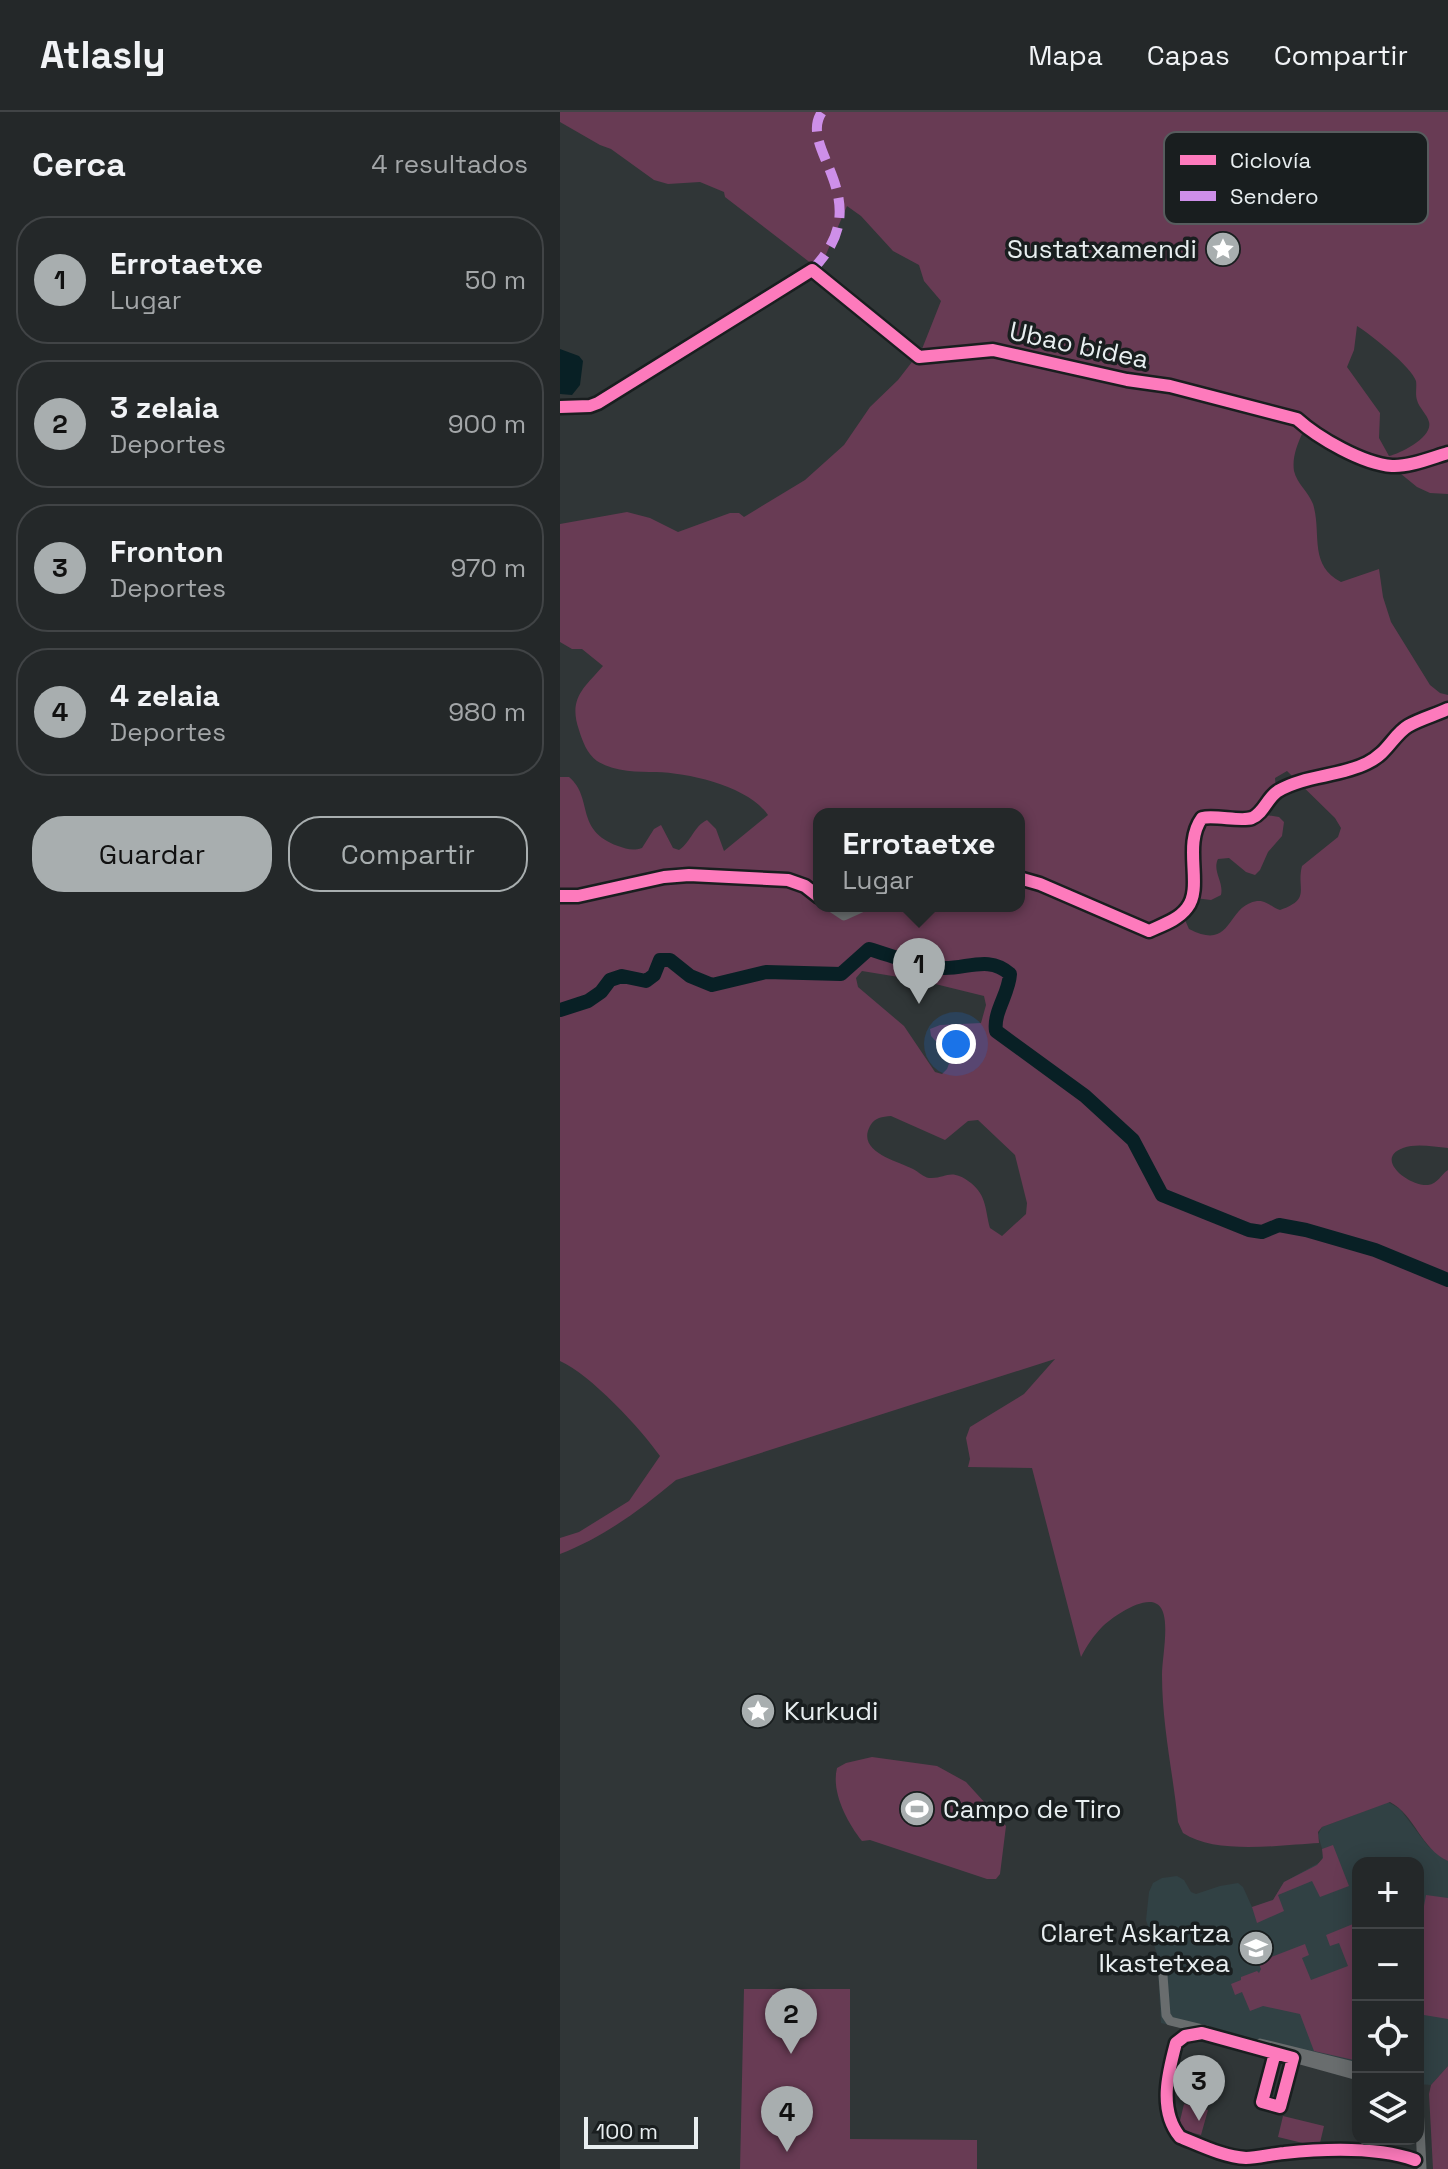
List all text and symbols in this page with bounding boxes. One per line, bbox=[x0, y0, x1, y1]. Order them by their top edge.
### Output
text: Atlasly bbox=[40, 31, 166, 79]
text: Mapa bbox=[1028, 37, 1103, 73]
text: Capas bbox=[1147, 37, 1230, 73]
text: Compartir bbox=[1274, 37, 1408, 73]
legend bbox=[1164, 132, 1428, 224]
text: Cerca bbox=[32, 143, 126, 186]
text: Ciclovía bbox=[1230, 146, 1311, 174]
text: 4 resultados bbox=[371, 147, 528, 181]
text: Sendero bbox=[1230, 182, 1319, 210]
place icon: Sustatxamendi bbox=[1204, 230, 1242, 268]
place label: Sustatxamendi bbox=[1007, 232, 1197, 266]
text: Errotaetxe bbox=[110, 244, 263, 283]
text: 1 bbox=[54, 263, 66, 297]
text: 50 m bbox=[465, 263, 526, 297]
text: Lugar bbox=[110, 283, 181, 317]
street label: Ubao bidea bbox=[1006, 314, 1152, 376]
text: 3 zelaia bbox=[110, 388, 219, 427]
text: 2 bbox=[52, 407, 68, 441]
text: 900 m bbox=[448, 407, 526, 441]
text: Deportes bbox=[110, 427, 226, 461]
text: Fronton bbox=[110, 532, 224, 571]
text: 3 bbox=[52, 551, 68, 585]
text: 970 m bbox=[450, 551, 526, 585]
text: Deportes bbox=[110, 571, 226, 605]
text: 4 zelaia bbox=[110, 676, 220, 715]
text: 4 bbox=[52, 695, 68, 729]
text: 980 m bbox=[448, 695, 526, 729]
text: Deportes bbox=[110, 715, 226, 749]
popup bbox=[813, 808, 1025, 912]
button: Guardar bbox=[32, 816, 272, 892]
button: Compartir bbox=[288, 816, 528, 892]
text: Errotaetxe bbox=[842, 824, 996, 863]
text: Lugar bbox=[842, 863, 914, 897]
pin: 1 bbox=[893, 938, 945, 1004]
your location bbox=[936, 1024, 976, 1064]
place icon: Kurkudi bbox=[739, 1692, 777, 1730]
place label: Kurkudi bbox=[784, 1694, 878, 1728]
sports icon: Campo de Tiro bbox=[898, 1790, 936, 1828]
place label: Campo de Tiro bbox=[943, 1792, 1121, 1826]
map controls bbox=[1352, 1857, 1424, 2145]
button: + bbox=[1352, 1857, 1424, 1929]
place label: Claret Askartza Ikastetxea bbox=[1041, 1916, 1230, 1980]
school or university icon: Claret Askartza Ikastetxea bbox=[1237, 1929, 1275, 1967]
button: − bbox=[1352, 1929, 1424, 2001]
pin: 2 bbox=[765, 1988, 817, 2054]
button: locate bbox=[1352, 2001, 1424, 2073]
pin: 3 bbox=[1173, 2055, 1225, 2121]
button: layers bbox=[1352, 2073, 1424, 2145]
pin: 4 bbox=[761, 2086, 813, 2152]
scale bar bbox=[584, 2113, 698, 2149]
text: 100 m bbox=[596, 2117, 658, 2145]

